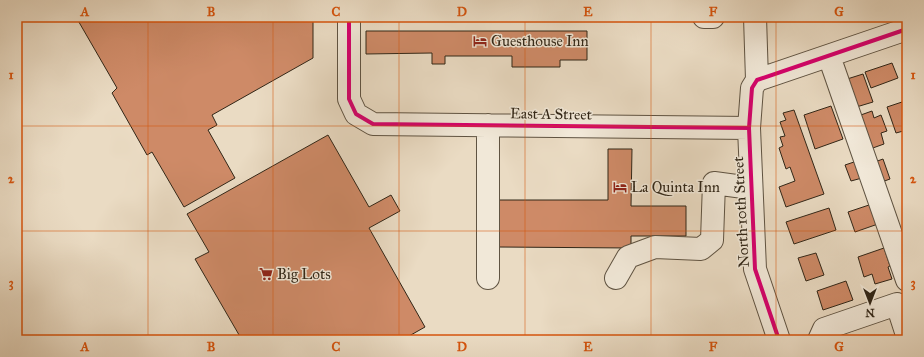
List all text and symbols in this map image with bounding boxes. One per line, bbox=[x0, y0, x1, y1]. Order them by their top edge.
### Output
text: A bbox=[80, 4, 90, 20]
text: B bbox=[207, 4, 216, 20]
text: C bbox=[332, 4, 341, 20]
text: D bbox=[457, 4, 467, 20]
text: E bbox=[583, 4, 593, 20]
text: F bbox=[709, 4, 718, 20]
text: G bbox=[834, 4, 844, 20]
place label: Guesthouse Inn bbox=[491, 32, 589, 50]
hotel icon: Guesthouse Inn bbox=[472, 33, 488, 49]
text: 1 bbox=[8, 67, 14, 83]
text: 1 bbox=[910, 67, 916, 83]
street label: East A Street bbox=[510, 104, 593, 124]
street label: North 10th Street bbox=[729, 155, 753, 268]
text: 2 bbox=[8, 171, 15, 187]
text: 2 bbox=[910, 171, 917, 187]
place label: La Quinta Inn bbox=[631, 178, 720, 196]
hotel icon: La Quinta Inn bbox=[612, 179, 628, 195]
place label: Big Lots bbox=[277, 265, 331, 283]
supermarket icon: Big Lots bbox=[258, 266, 274, 282]
text: 3 bbox=[8, 275, 14, 291]
text: 3 bbox=[910, 275, 916, 291]
north arrow bbox=[850, 283, 890, 323]
text: N bbox=[865, 306, 875, 319]
text: A bbox=[80, 339, 90, 355]
text: B bbox=[207, 339, 216, 355]
text: C bbox=[332, 339, 341, 355]
text: D bbox=[457, 339, 467, 355]
text: E bbox=[583, 339, 593, 355]
text: F bbox=[709, 339, 718, 355]
text: G bbox=[834, 339, 844, 355]

